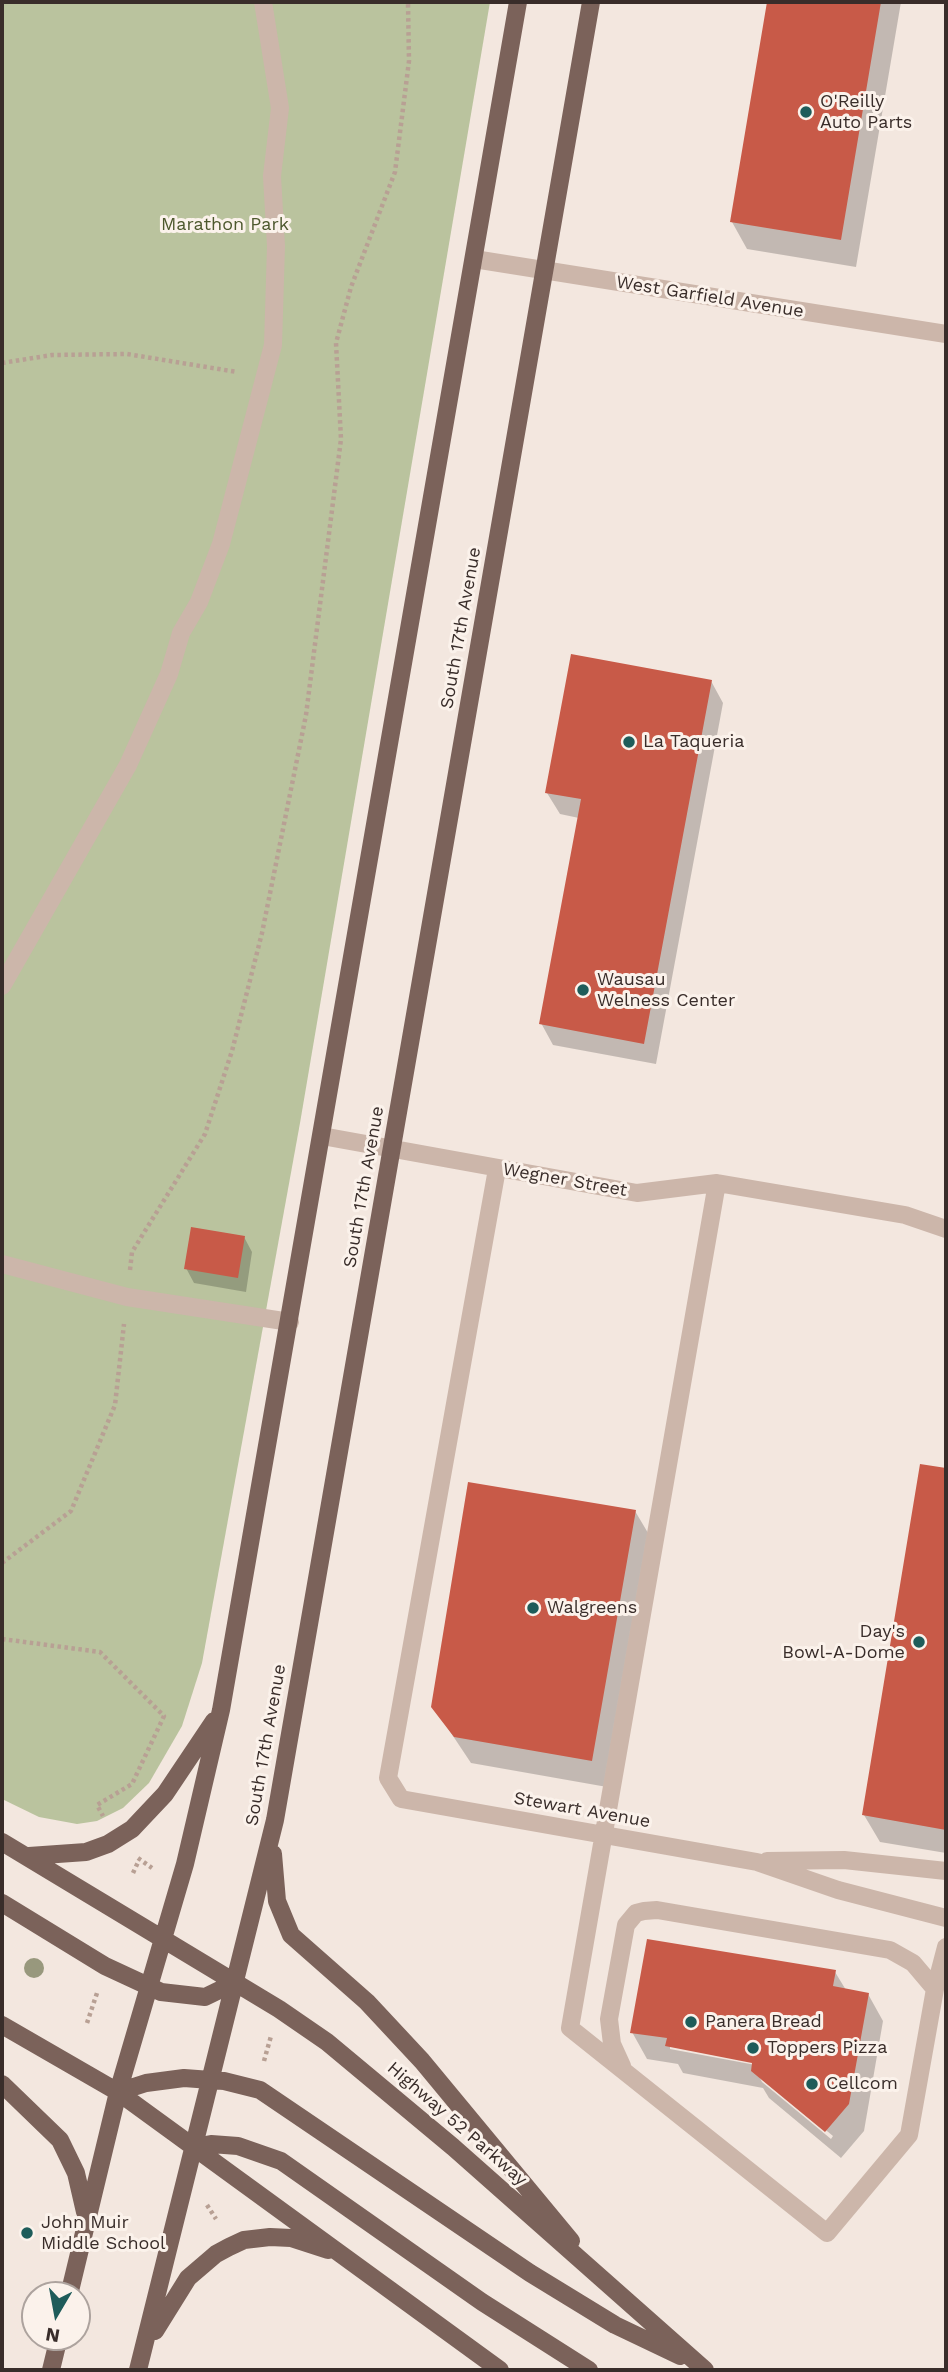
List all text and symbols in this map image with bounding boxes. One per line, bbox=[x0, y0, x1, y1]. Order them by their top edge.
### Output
place label: O'Reilly Auto Parts bbox=[820, 91, 912, 134]
marker: O'Reilly Auto Parts bbox=[798, 104, 814, 120]
park label: Marathon Park bbox=[161, 214, 289, 236]
street label: West Garfield Avenue bbox=[615, 271, 805, 323]
street label: South 17th Avenue bbox=[436, 545, 486, 711]
place label: La Taqueria bbox=[643, 731, 744, 753]
marker: La Taqueria bbox=[621, 734, 637, 750]
place label: Wausau Welness Center bbox=[597, 969, 735, 1012]
marker: Wausau Welness Center bbox=[575, 982, 591, 998]
street label: South 17th Avenue bbox=[339, 1104, 389, 1270]
street label: Wegner Street bbox=[501, 1158, 629, 1202]
place label: Walgreens bbox=[547, 1597, 637, 1619]
marker: Walgreens bbox=[525, 1600, 541, 1616]
place label: Day's Bowl-A-Dome bbox=[782, 1621, 905, 1664]
marker: Day's Bowl-A-Dome bbox=[911, 1634, 927, 1650]
street label: South 17th Avenue bbox=[241, 1662, 291, 1828]
street label: Stewart Avenue bbox=[512, 1787, 652, 1833]
place label: Panera Bread bbox=[705, 2011, 822, 2033]
marker: Panera Bread bbox=[683, 2014, 699, 2030]
place label: Toppers Pizza bbox=[767, 2037, 887, 2059]
marker: Toppers Pizza bbox=[745, 2040, 761, 2056]
street label: Highway 52 Parkway bbox=[383, 2057, 531, 2191]
place label: Cellcom bbox=[826, 2073, 898, 2095]
marker: Cellcom bbox=[804, 2076, 820, 2092]
place label: John Muir Middle School bbox=[41, 2212, 166, 2254]
marker: John Muir Middle School bbox=[19, 2225, 35, 2241]
north arrow bbox=[21, 2281, 91, 2351]
text: N bbox=[44, 2323, 62, 2348]

